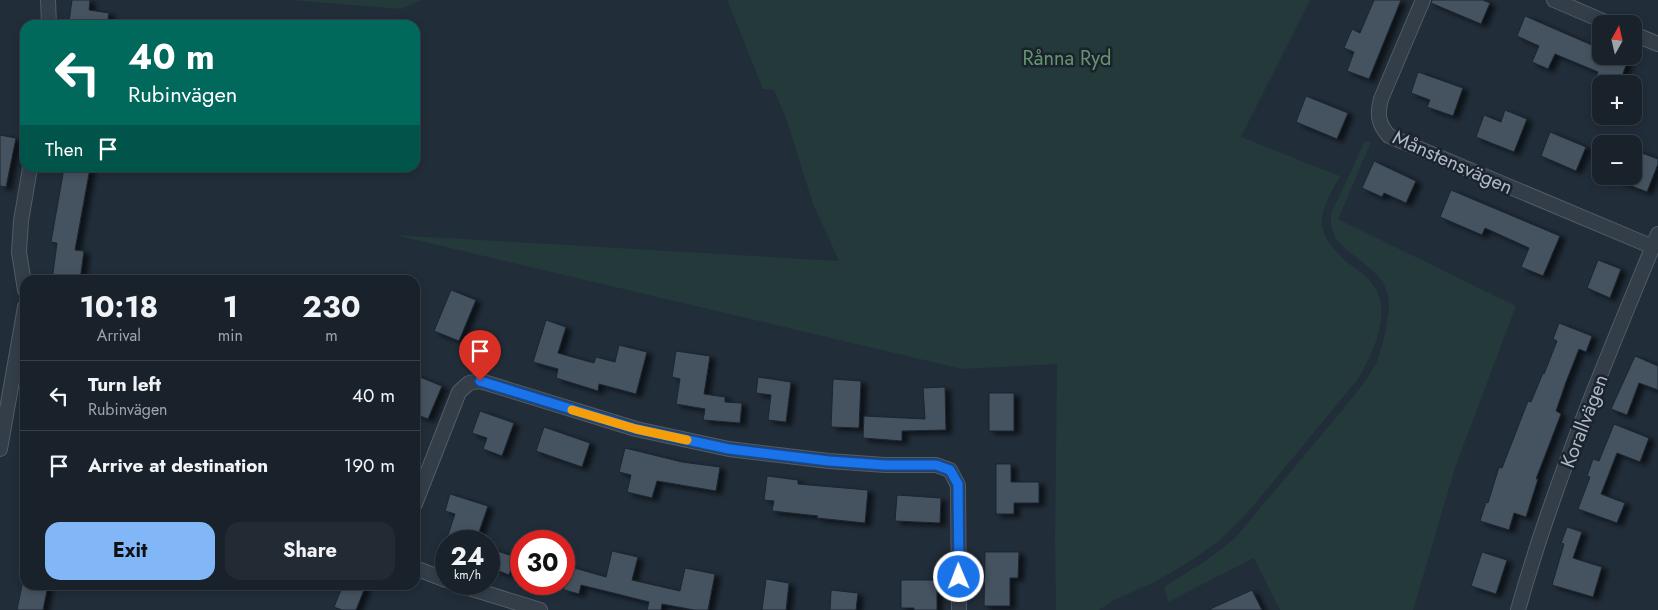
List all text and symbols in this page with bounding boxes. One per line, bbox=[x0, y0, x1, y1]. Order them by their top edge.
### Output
north arrow bbox=[1592, 15, 1642, 65]
map controls bbox=[1592, 15, 1642, 185]
text: 40 m bbox=[128, 32, 215, 82]
icon: left bbox=[45, 40, 110, 105]
park label: Rånna Ryd bbox=[1023, 44, 1111, 73]
button: + bbox=[1592, 75, 1642, 125]
text: Rubinvägen bbox=[128, 78, 237, 110]
street label: Månstensvägen bbox=[1388, 123, 1517, 202]
icon: arrive bbox=[94, 135, 122, 163]
button: − bbox=[1592, 135, 1642, 185]
text: Then bbox=[45, 136, 84, 163]
text: 10:18 bbox=[79, 285, 158, 328]
text: 1 bbox=[223, 285, 238, 328]
text: 230 bbox=[302, 285, 361, 328]
text: Arrival bbox=[97, 324, 141, 347]
text: min bbox=[218, 324, 243, 347]
text: m bbox=[325, 324, 338, 347]
pin bbox=[459, 330, 501, 381]
icon: arrive bbox=[466, 337, 494, 365]
street label: Korallvägen bbox=[1553, 370, 1616, 472]
text: Turn left bbox=[88, 371, 161, 398]
icon: left bbox=[45, 382, 73, 410]
text: 40 m bbox=[352, 382, 395, 409]
text: Rubinvägen bbox=[88, 398, 168, 421]
icon: arrive bbox=[45, 452, 73, 480]
text: Arrive at destination bbox=[88, 452, 268, 479]
text: 190 m bbox=[344, 452, 395, 479]
button: Exit bbox=[45, 522, 215, 580]
button: Share bbox=[225, 522, 395, 580]
speed limit sign: 30 bbox=[510, 530, 575, 595]
text: 24 bbox=[451, 538, 484, 574]
position arrow bbox=[932, 550, 984, 602]
text: km/h bbox=[454, 566, 481, 584]

